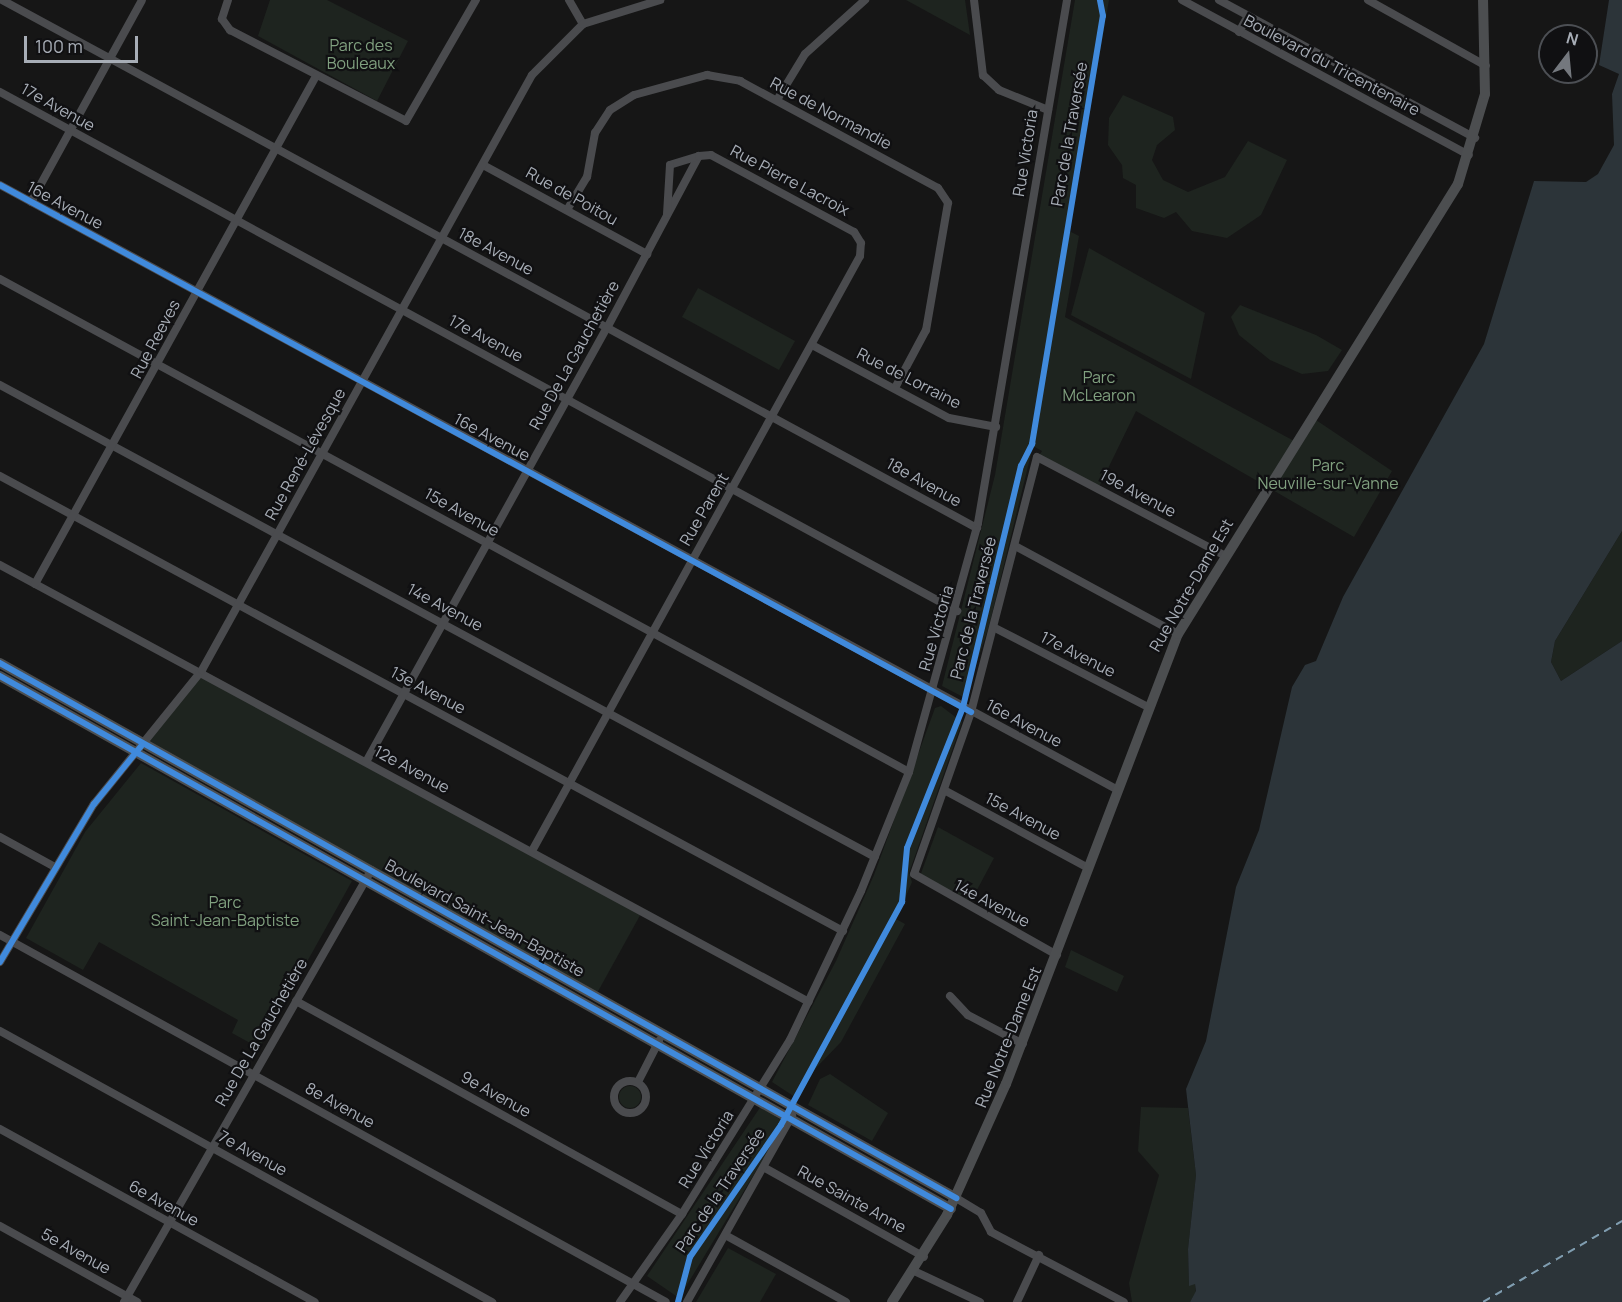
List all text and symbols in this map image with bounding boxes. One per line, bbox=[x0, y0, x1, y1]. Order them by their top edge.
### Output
street label: Boulevard du Tricentenaire bbox=[1241, 10, 1423, 120]
scale bar bbox=[27, 24, 141, 62]
north arrow bbox=[1538, 24, 1598, 84]
text: N bbox=[1564, 26, 1581, 51]
text: 100 m bbox=[35, 34, 83, 58]
park label: Parc des Bouleaux bbox=[327, 35, 395, 73]
street label: Parc de la Traversée bbox=[1047, 60, 1091, 208]
street label: Rue de Normandie bbox=[767, 73, 895, 153]
street label: 17e Avenue bbox=[18, 79, 98, 135]
street label: Rue Victoria bbox=[1009, 108, 1041, 198]
street label: Rue Pierre Lacroix bbox=[727, 141, 853, 219]
street label: Rue de Poitou bbox=[523, 163, 621, 229]
street label: 16e Avenue bbox=[24, 177, 106, 233]
street label: 18e Avenue bbox=[455, 223, 537, 279]
street label: Rue De La Gauchetière bbox=[525, 277, 623, 433]
street label: Rue Reeves bbox=[126, 296, 184, 382]
street label: 17e Avenue bbox=[445, 310, 527, 366]
street label: Rue de Lorraine bbox=[854, 343, 964, 413]
park label: Parc McLearon bbox=[1062, 367, 1136, 405]
street label: Rue René-Lévesque bbox=[261, 385, 349, 523]
street label: 16e Avenue bbox=[451, 409, 533, 465]
street label: 18e Avenue bbox=[883, 454, 965, 510]
park label: Parc Neuville-sur-Vanne bbox=[1257, 455, 1399, 493]
street label: 19e Avenue bbox=[1097, 465, 1179, 521]
street label: Rue Parent bbox=[675, 469, 733, 549]
street label: 15e Avenue bbox=[421, 484, 503, 540]
street label: Rue Notre-Dame Est bbox=[1145, 515, 1237, 655]
street label: Parc de la Traversée bbox=[946, 535, 1000, 681]
street label: 14e Avenue bbox=[404, 579, 486, 635]
street label: Rue Victoria bbox=[915, 583, 957, 673]
street label: 17e Avenue bbox=[1037, 627, 1119, 681]
street label: 13e Avenue bbox=[387, 662, 469, 718]
street label: 16e Avenue bbox=[983, 695, 1065, 751]
street label: 12e Avenue bbox=[371, 741, 453, 797]
street label: 15e Avenue bbox=[982, 788, 1064, 844]
street label: Boulevard Saint-Jean-Baptiste bbox=[382, 855, 588, 981]
street label: 14e Avenue bbox=[951, 875, 1033, 931]
park label: Parc Saint-Jean-Baptiste bbox=[151, 892, 299, 930]
street label: Rue De La Gauchetière bbox=[211, 955, 311, 1109]
street label: Rue Notre-Dame Est bbox=[971, 964, 1045, 1110]
street label: 9e Avenue bbox=[458, 1067, 534, 1121]
street label: 8e Avenue bbox=[302, 1078, 378, 1132]
street label: Rue Victoria bbox=[675, 1107, 737, 1191]
street label: Parc de la Traversée bbox=[671, 1124, 769, 1256]
street label: 7e Avenue bbox=[215, 1126, 291, 1180]
street label: Rue Sainte Anne bbox=[794, 1161, 910, 1237]
street label: 6e Avenue bbox=[126, 1176, 202, 1230]
street label: 5e Avenue bbox=[38, 1224, 114, 1278]

